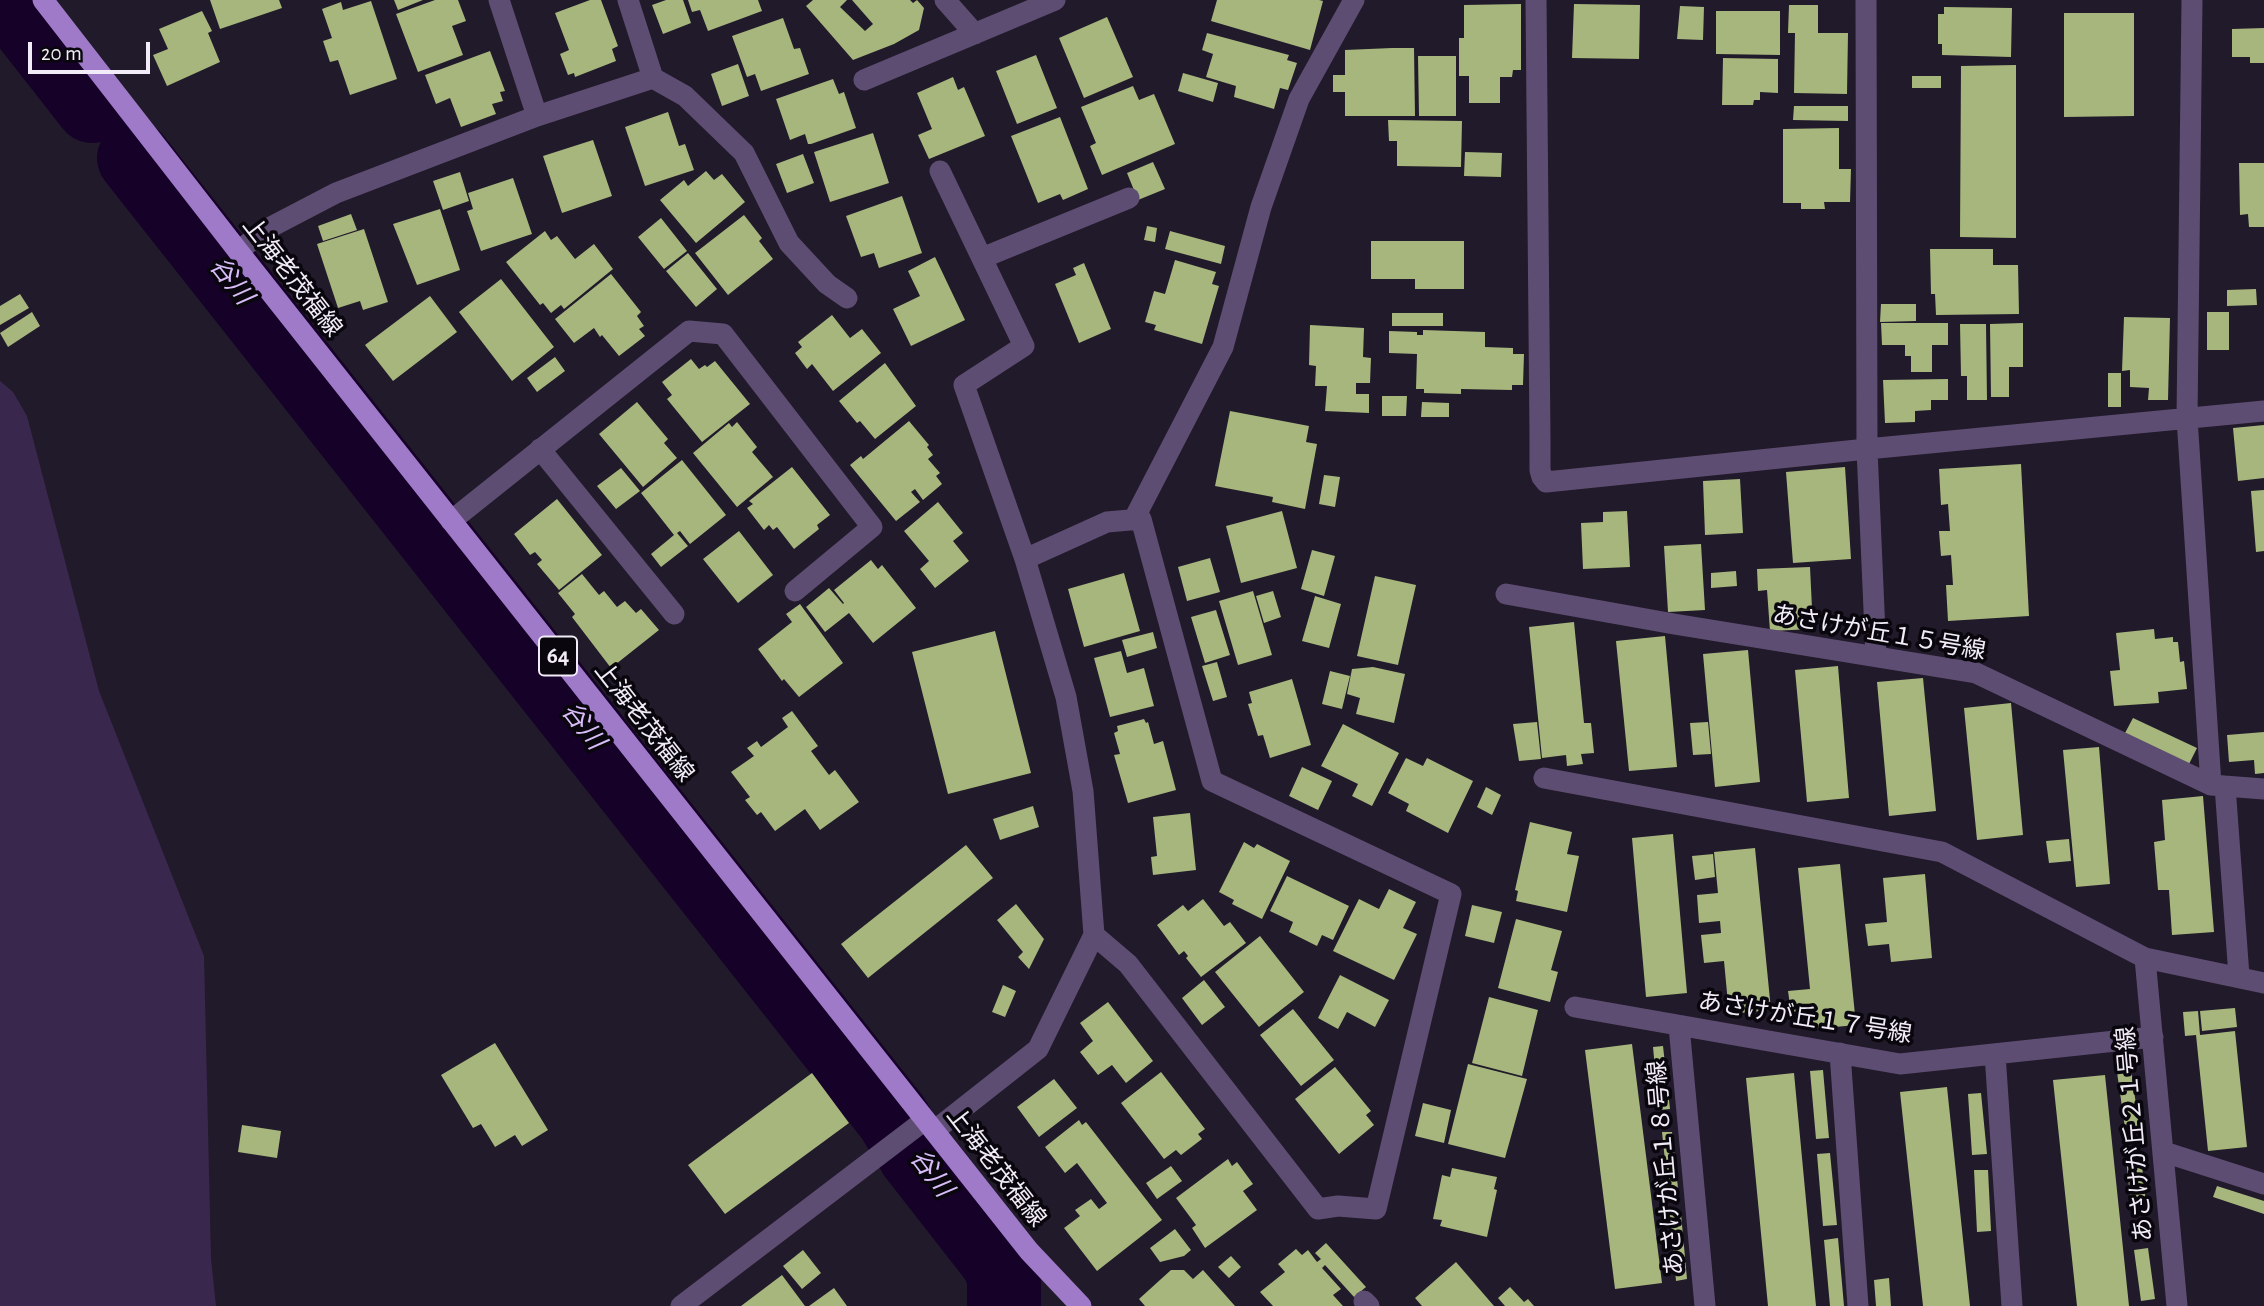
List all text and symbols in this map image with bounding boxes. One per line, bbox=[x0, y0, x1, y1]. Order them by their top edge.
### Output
scale bar bbox=[32, 28, 154, 72]
text: 20 m bbox=[41, 43, 82, 64]
street label: 上海老茂福線 bbox=[236, 211, 348, 343]
water label: 谷川 bbox=[203, 251, 259, 311]
street label: あさけが丘１５号線 bbox=[1770, 600, 1988, 666]
road number: 64 bbox=[539, 636, 577, 676]
street label: 上海老茂福線 bbox=[588, 656, 700, 788]
water label: 谷川 bbox=[555, 696, 611, 756]
street label: あさけが丘１７号線 bbox=[1696, 987, 1914, 1049]
street label: あさけが丘２１号線 bbox=[2111, 1025, 2159, 1243]
street label: あさけが丘１８号線 bbox=[1642, 1059, 1690, 1277]
street label: 上海老茂福線 bbox=[940, 1101, 1052, 1233]
water label: 谷川 bbox=[903, 1143, 959, 1203]

